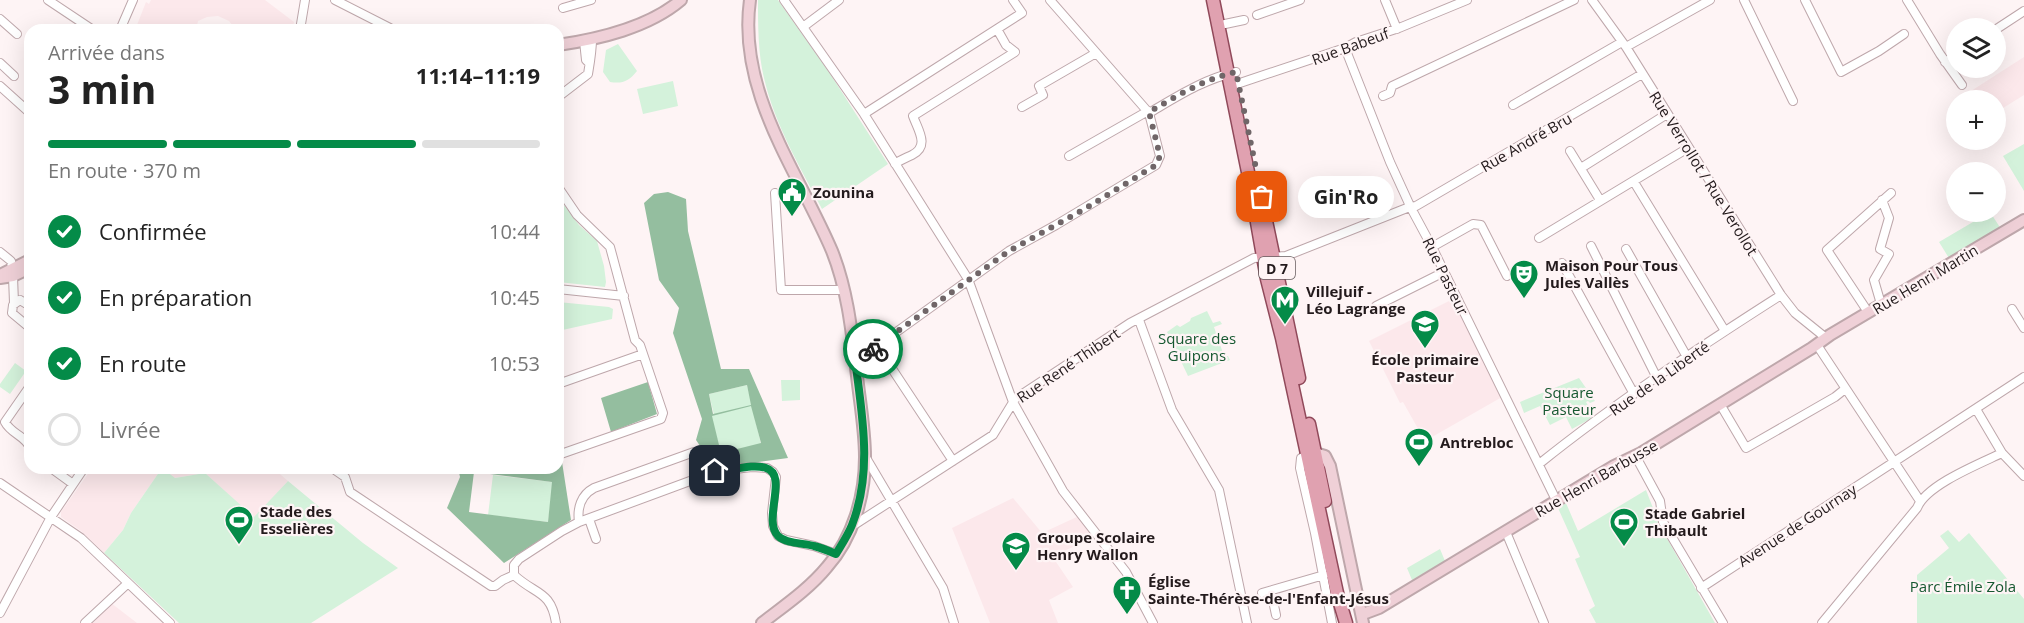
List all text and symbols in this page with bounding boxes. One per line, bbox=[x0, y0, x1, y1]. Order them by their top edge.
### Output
map controls bbox=[1946, 18, 2006, 222]
button: layers bbox=[1946, 18, 2006, 78]
street label: Rue Babeuf bbox=[1309, 22, 1392, 69]
text: Arrivée dans bbox=[48, 39, 165, 66]
text: 11:14–11:19 bbox=[416, 60, 540, 90]
text: 3 min bbox=[48, 62, 156, 115]
street label: Rue Verrollot / Rue Verollot bbox=[1645, 87, 1763, 259]
button: + bbox=[1946, 90, 2006, 150]
street label: Rue André Bru bbox=[1477, 108, 1575, 176]
text: En route · 370 m bbox=[48, 157, 201, 184]
button: − bbox=[1946, 162, 2006, 222]
pin bbox=[1236, 171, 1287, 222]
public building icon: Zounina bbox=[776, 176, 808, 218]
callout: Gin'Ro bbox=[1298, 176, 1394, 218]
icon: bag bbox=[1245, 180, 1278, 213]
place label: Zounina bbox=[813, 182, 874, 202]
text: Gin'Ro bbox=[1314, 183, 1378, 210]
icon: check bbox=[48, 215, 81, 248]
text: Confirmée bbox=[99, 216, 207, 246]
text: 10:44 bbox=[489, 218, 540, 245]
street label: Rue Pasteur bbox=[1419, 234, 1473, 318]
street label: Rue Henri Martin bbox=[1869, 240, 1981, 318]
place label: Maison Pour Tous Jules Vallès bbox=[1543, 255, 1678, 292]
road number: D 7 bbox=[1259, 257, 1295, 279]
theatre icon: Maison Pour Tous Jules Vallès bbox=[1508, 258, 1540, 300]
icon: check bbox=[48, 281, 81, 314]
place label: Villejuif - Léo Lagrange bbox=[1306, 281, 1406, 318]
text: En préparation bbox=[99, 282, 252, 312]
text: 10:45 bbox=[489, 284, 540, 311]
metro station icon: Villejuif - Léo Lagrange bbox=[1269, 284, 1301, 326]
school or university icon: École primaire Pasteur bbox=[1409, 308, 1441, 350]
courier bbox=[843, 319, 903, 379]
street label: Rue René Thibert bbox=[1013, 323, 1123, 407]
park label: Square des Guipons bbox=[1158, 328, 1236, 365]
icon: bike bbox=[857, 333, 890, 366]
street label: Rue de la Liberté bbox=[1605, 336, 1713, 420]
icon: check bbox=[48, 347, 81, 380]
text: En route bbox=[99, 348, 186, 378]
place label: École primaire Pasteur bbox=[1371, 349, 1479, 386]
text: 10:53 bbox=[489, 350, 540, 377]
park label: Square Pasteur bbox=[1542, 382, 1596, 419]
text: Livrée bbox=[99, 414, 161, 444]
sports icon: Antrebloc bbox=[1403, 426, 1435, 468]
place label: Antrebloc bbox=[1440, 432, 1514, 452]
street label: Rue Henri Barbusse bbox=[1531, 435, 1661, 521]
pin bbox=[689, 445, 740, 496]
icon: home bbox=[698, 454, 731, 487]
street label: Avenue de Gournay bbox=[1734, 479, 1861, 571]
place label: Stade des Esselières bbox=[260, 501, 333, 538]
place label: Stade Gabriel Thibault bbox=[1645, 503, 1745, 540]
sports icon: Stade des Esselières bbox=[223, 504, 255, 546]
sports icon: Stade Gabriel Thibault bbox=[1608, 506, 1640, 548]
place label: Groupe Scolaire Henry Wallon bbox=[1037, 527, 1155, 564]
school or university icon: Groupe Scolaire Henry Wallon bbox=[1000, 530, 1032, 572]
place label: Église Sainte-Thérèse-de-l'Enfant-Jésus bbox=[1148, 571, 1389, 608]
church icon: Église Sainte-Thérèse-de-l'Enfant-Jésus bbox=[1111, 574, 1143, 616]
park label: Parc Émile Zola bbox=[1910, 576, 2016, 596]

